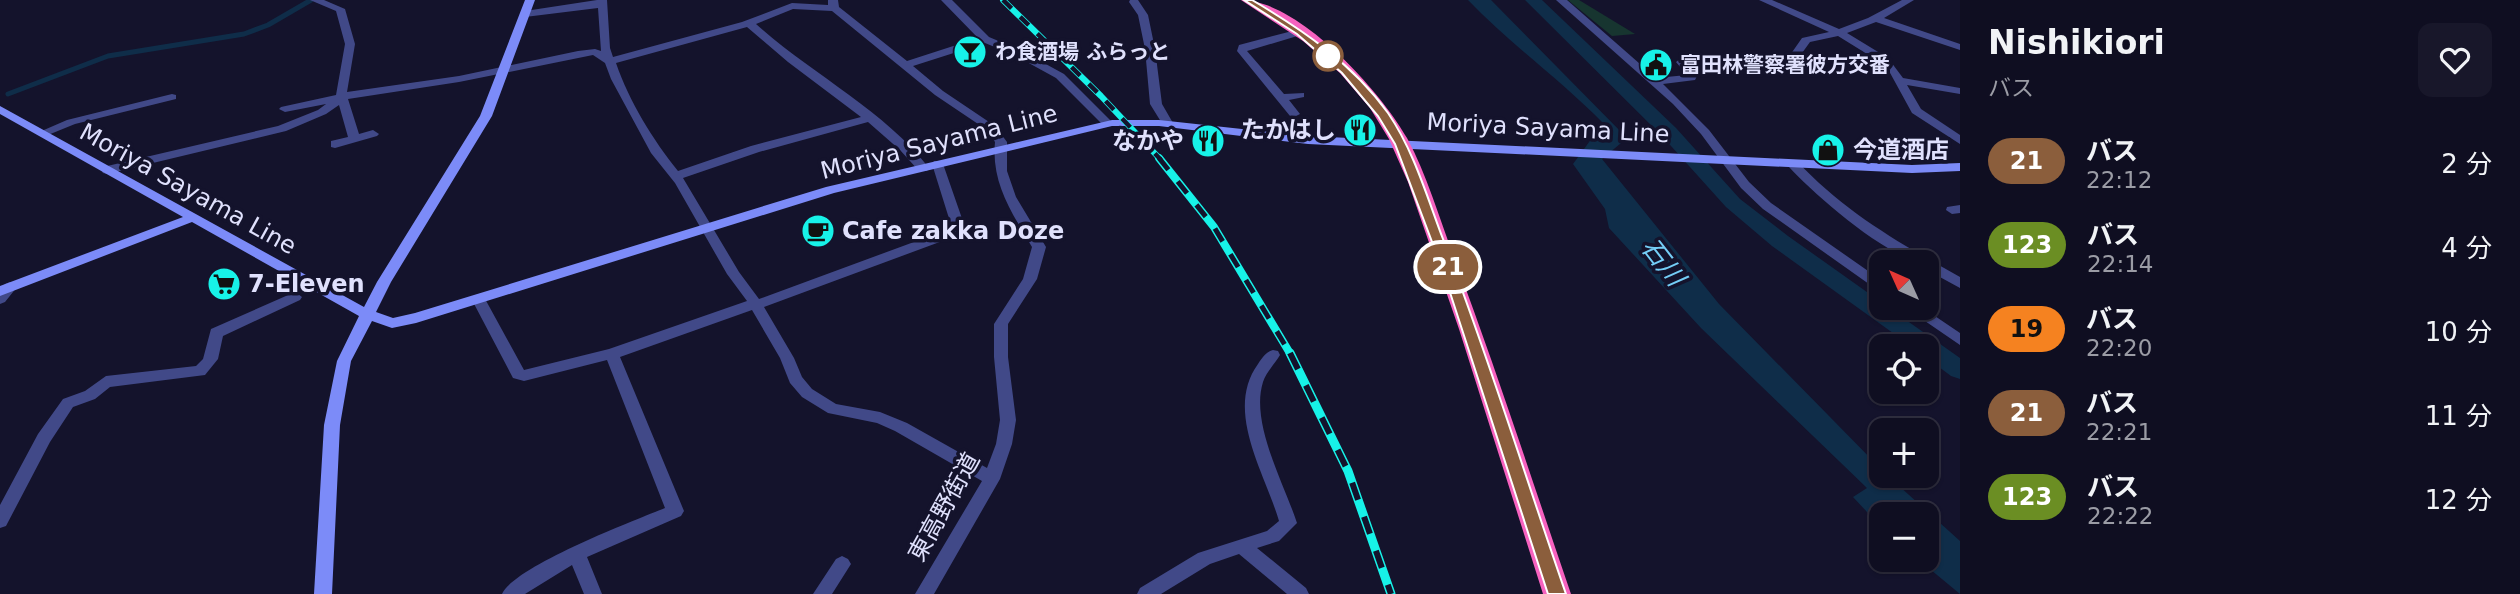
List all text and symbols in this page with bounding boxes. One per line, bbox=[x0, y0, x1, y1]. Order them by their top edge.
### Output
text: Nishikiori bbox=[1988, 23, 2165, 62]
button: heart bbox=[2418, 23, 2492, 97]
bar icon: わ食酒場 ふらっと bbox=[951, 33, 989, 71]
place label: わ食酒場 ふらっと bbox=[995, 40, 1170, 64]
unlabelled marker bbox=[1313, 41, 1343, 71]
public building icon: 富田林警察署彼方交番 bbox=[1637, 46, 1675, 84]
place label: 富田林警察署彼方交番 bbox=[1680, 53, 1890, 77]
text: バス bbox=[1988, 75, 2034, 101]
street label: Moriya Sayama Line bbox=[818, 99, 1060, 185]
street label: Moriya Sayama Line bbox=[1426, 108, 1670, 148]
restaurant icon: たかはし bbox=[1341, 111, 1379, 149]
place label: たかはし bbox=[1241, 116, 1336, 144]
street label: Moriya Sayama Line bbox=[75, 118, 301, 260]
restaurant icon: なかや bbox=[1189, 122, 1227, 160]
place label: なかや bbox=[1112, 127, 1184, 155]
shop icon: 今道酒店 bbox=[1809, 131, 1847, 169]
place label: 今道酒店 bbox=[1853, 136, 1949, 164]
text: バス bbox=[2086, 136, 2138, 166]
text: 21 bbox=[2010, 147, 2043, 175]
text: 2 分 bbox=[2441, 149, 2492, 179]
text: 22:12 bbox=[2086, 167, 2152, 193]
cafe icon: Cafe zakka Doze bbox=[799, 212, 837, 250]
place label: Cafe zakka Doze bbox=[842, 217, 1064, 245]
text: バス bbox=[2087, 220, 2139, 250]
text: 123 bbox=[2002, 231, 2052, 259]
water label: 石川 bbox=[1635, 232, 1693, 294]
text: 4 分 bbox=[2441, 233, 2492, 263]
line badge: 21 bbox=[1416, 244, 1480, 290]
north arrow bbox=[1869, 250, 1939, 320]
map controls bbox=[1869, 250, 1939, 572]
text: 22:14 bbox=[2087, 251, 2153, 277]
text: 21 bbox=[1431, 253, 1465, 281]
supermarket icon: 7-Eleven bbox=[205, 265, 243, 303]
place label: 7-Eleven bbox=[248, 270, 365, 298]
text: バス bbox=[2086, 304, 2138, 334]
text: 19 bbox=[2010, 315, 2043, 343]
text: 10 分 bbox=[2425, 317, 2492, 347]
button: locate bbox=[1869, 334, 1939, 404]
text: 22:20 bbox=[2086, 335, 2152, 361]
text: バス bbox=[2086, 388, 2138, 418]
text: 21 bbox=[2010, 399, 2043, 427]
text: 11 分 bbox=[2425, 401, 2492, 431]
button: + bbox=[1869, 418, 1939, 488]
text: 22:21 bbox=[2086, 419, 2152, 445]
street label: 東高野街道 bbox=[903, 448, 985, 566]
text: バス bbox=[2087, 472, 2139, 502]
text: 123 bbox=[2002, 483, 2052, 511]
text: 12 分 bbox=[2425, 485, 2492, 515]
button: − bbox=[1869, 502, 1939, 572]
text: 22:22 bbox=[2087, 503, 2153, 529]

